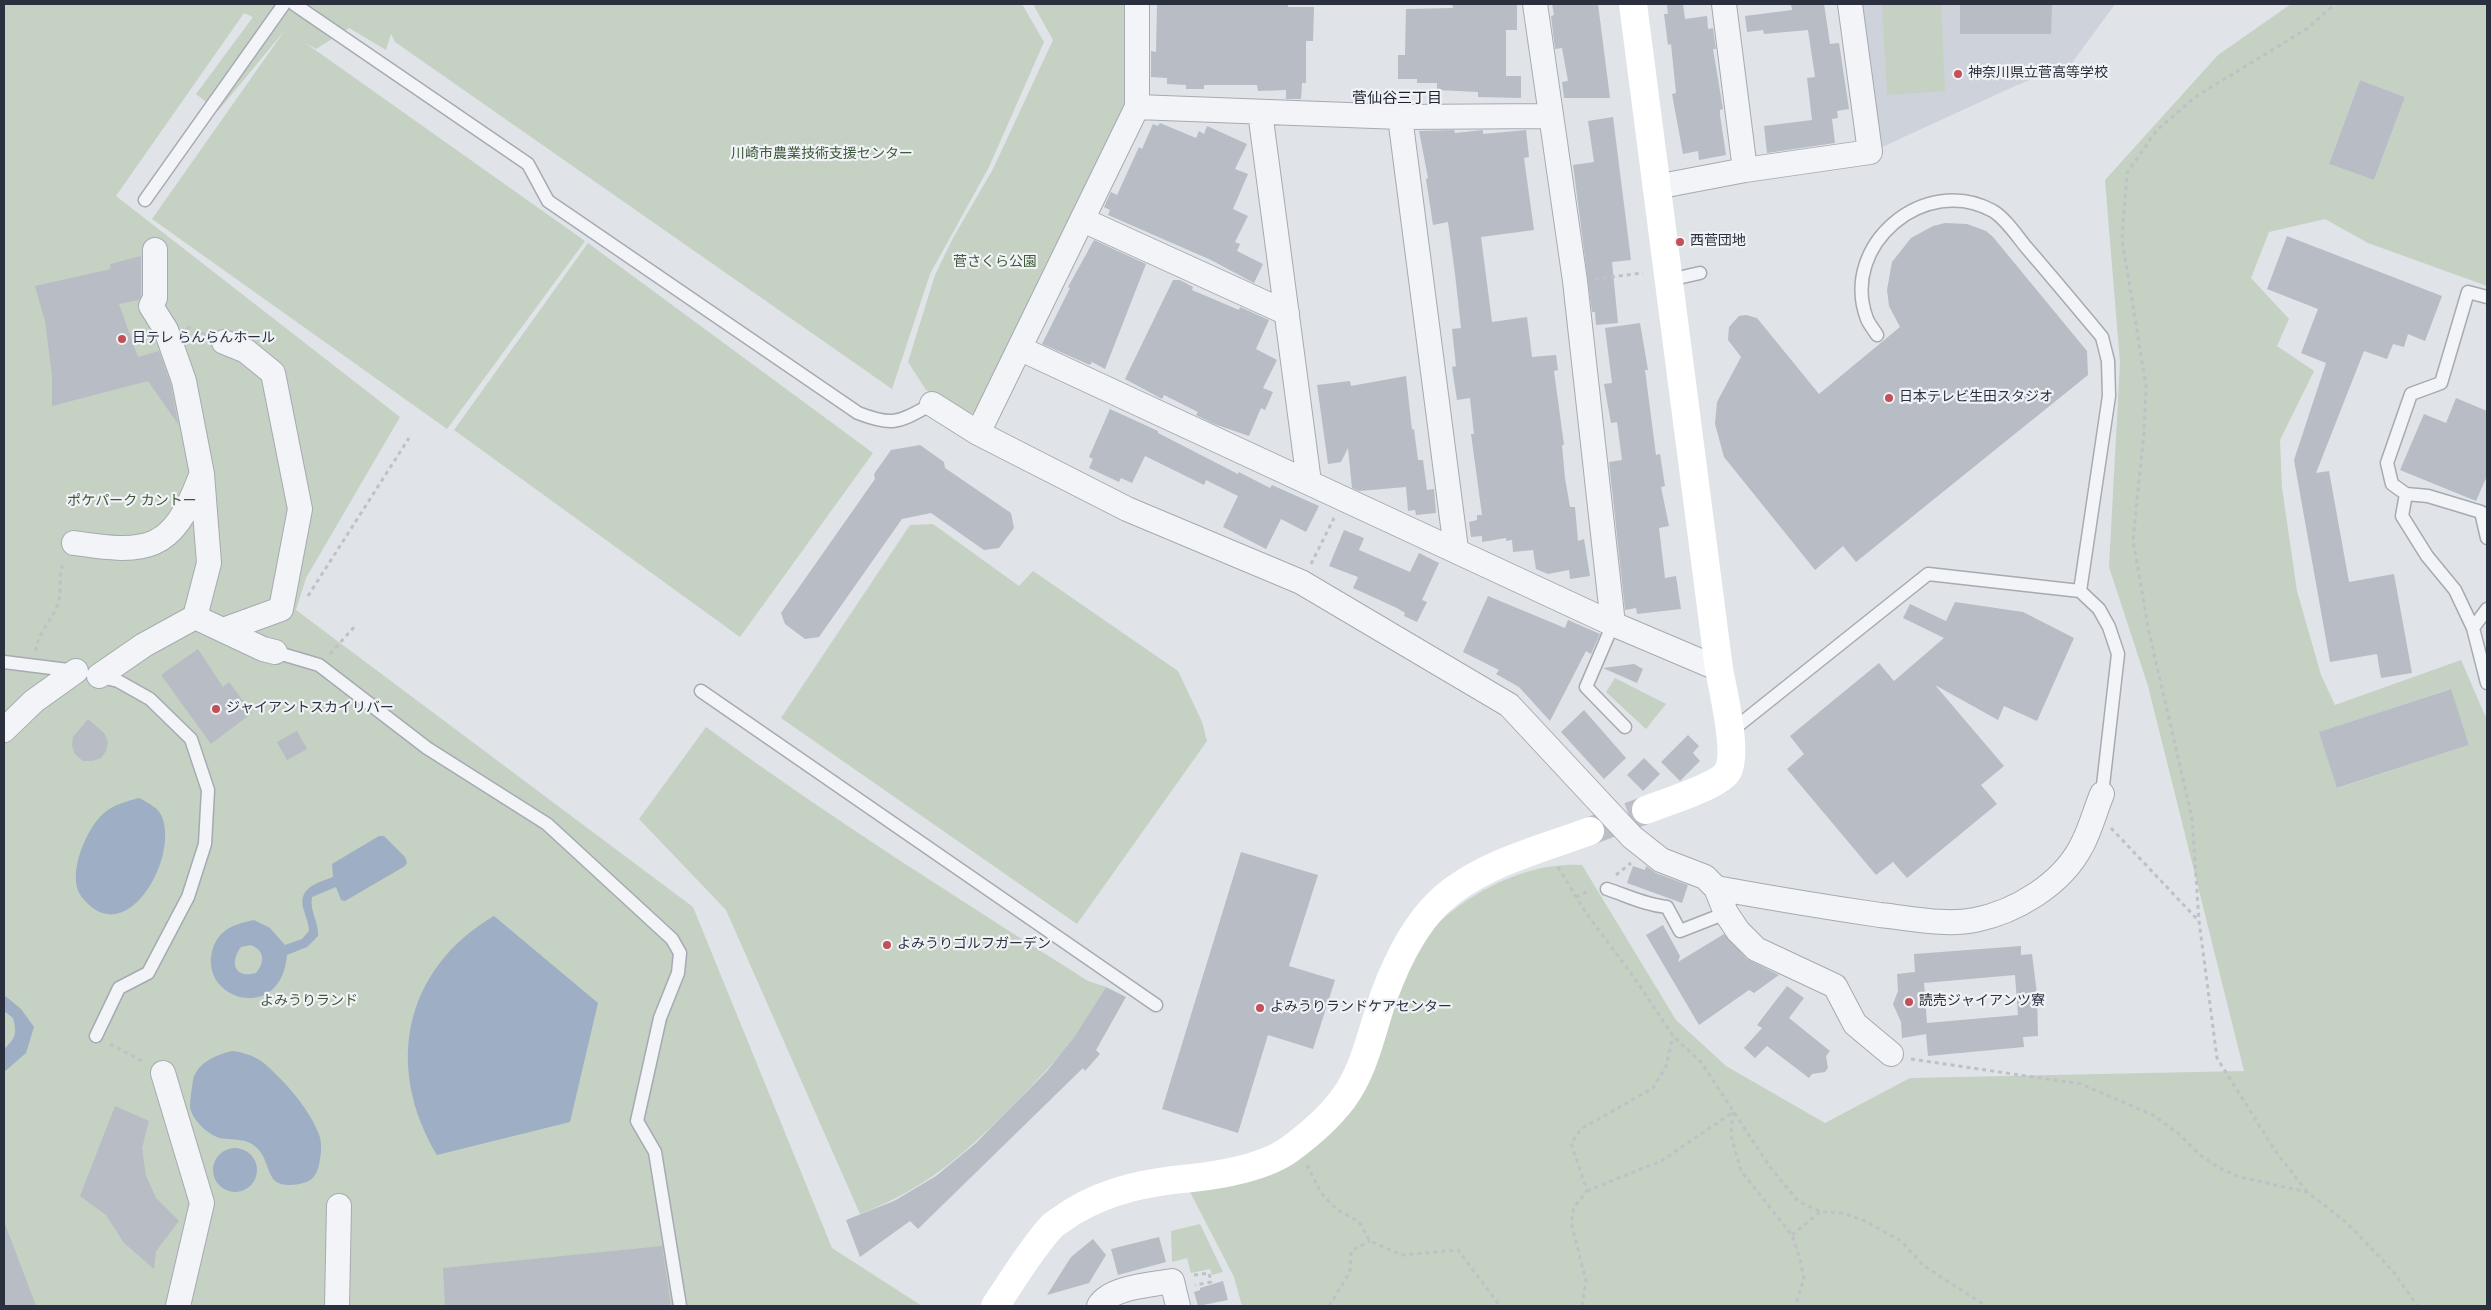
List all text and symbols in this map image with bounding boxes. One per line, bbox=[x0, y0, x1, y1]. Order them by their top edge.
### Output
place label: 神奈川県立菅高等学校 bbox=[1968, 66, 2108, 82]
marker: 神奈川県立菅高等学校 bbox=[1952, 68, 1964, 80]
district label: 菅仙谷三丁目 bbox=[1352, 91, 1442, 109]
park label: 川崎市農業技術支援センター bbox=[731, 147, 913, 163]
place label: 西菅団地 bbox=[1690, 234, 1746, 250]
marker: 西菅団地 bbox=[1674, 236, 1686, 248]
park label: 菅さくら公園 bbox=[953, 255, 1037, 271]
place label: 日テレ らんらんホール bbox=[132, 331, 275, 347]
marker: 日テレ らんらんホール bbox=[116, 333, 128, 345]
place label: 日本テレビ生田スタジオ bbox=[1899, 390, 2053, 406]
marker: 日本テレビ生田スタジオ bbox=[1883, 392, 1895, 404]
park label: ポケパーク カントー bbox=[67, 494, 197, 510]
place label: ジャイアントスカイリバー bbox=[226, 701, 394, 717]
marker: ジャイアントスカイリバー bbox=[210, 703, 222, 715]
place label: よみうりゴルフガーデン bbox=[897, 937, 1051, 953]
marker: よみうりゴルフガーデン bbox=[881, 939, 893, 951]
park label: よみうりランド bbox=[260, 994, 358, 1010]
place label: 読売ジャイアンツ寮 bbox=[1919, 994, 2045, 1010]
marker: 読売ジャイアンツ寮 bbox=[1903, 996, 1915, 1008]
place label: よみうりランドケアセンター bbox=[1270, 1000, 1452, 1016]
marker: よみうりランドケアセンター bbox=[1254, 1002, 1266, 1014]

